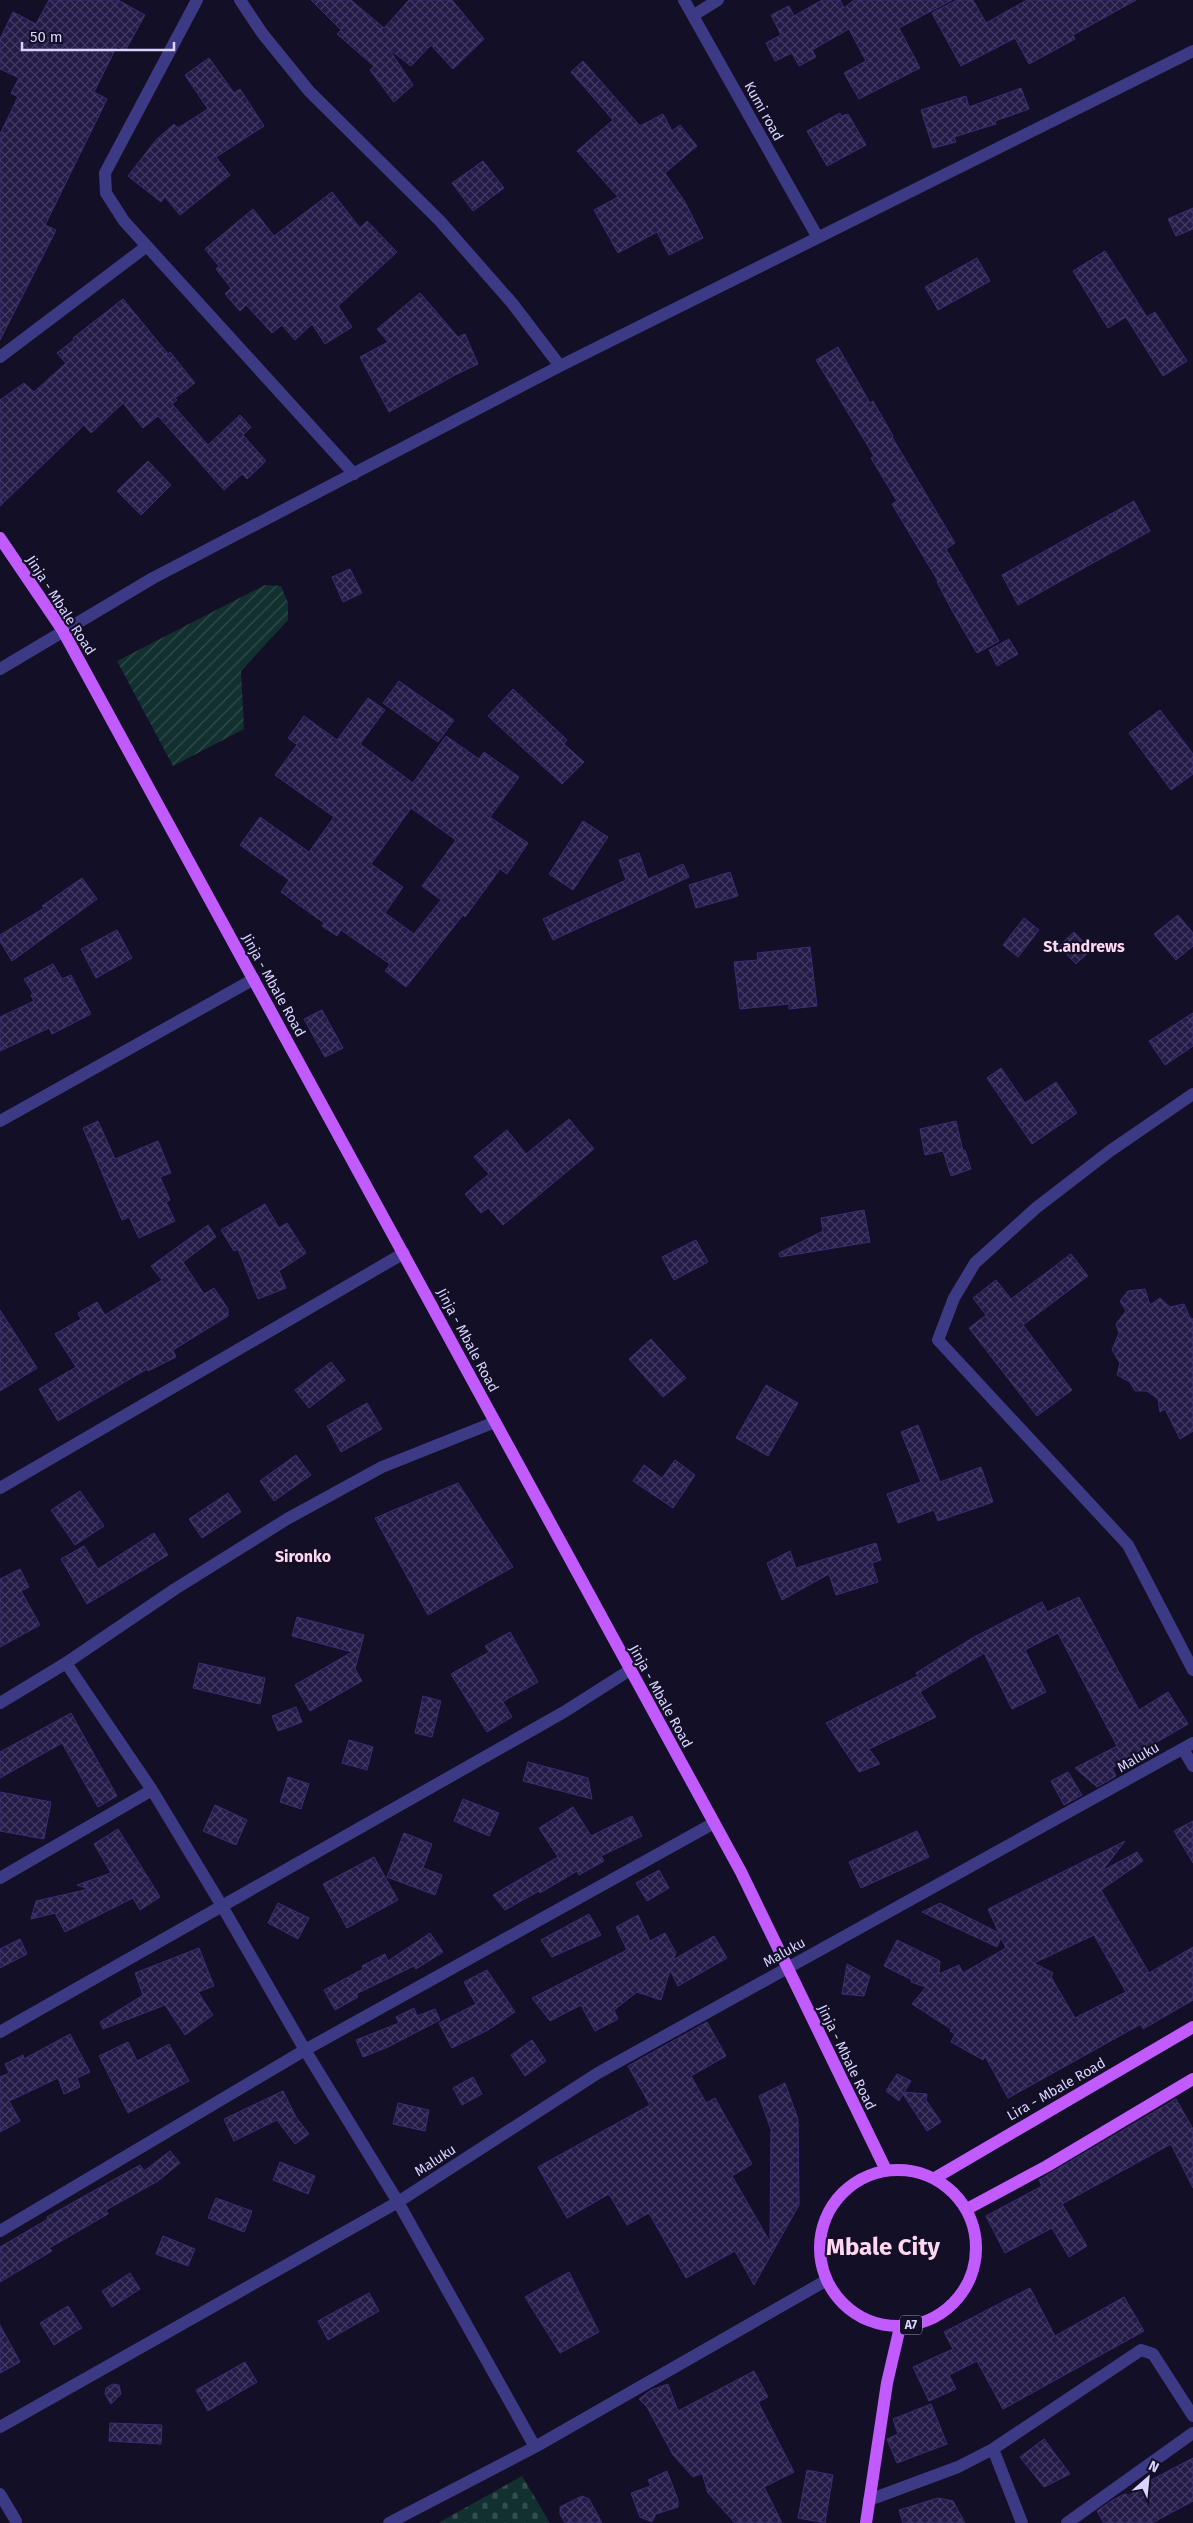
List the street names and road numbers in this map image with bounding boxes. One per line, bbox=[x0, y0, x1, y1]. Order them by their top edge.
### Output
street label: Kumi road bbox=[740, 79, 787, 144]
street label: Jinja - Mbale Road bbox=[22, 552, 99, 658]
street label: Jinja - Mbale Road bbox=[238, 931, 309, 1040]
street label: Jinja - Mbale Road bbox=[433, 1285, 502, 1395]
street label: Jinja - Mbale Road bbox=[625, 1642, 696, 1751]
street label: Maluku bbox=[1114, 1739, 1162, 1776]
street label: Maluku bbox=[760, 1934, 808, 1971]
street label: Jinja - Mbale Road bbox=[814, 2002, 879, 2113]
street label: Lira - Mbale Road bbox=[1004, 2054, 1108, 2124]
street label: Maluku bbox=[411, 2141, 459, 2180]
road number: A7 bbox=[900, 2316, 922, 2334]

